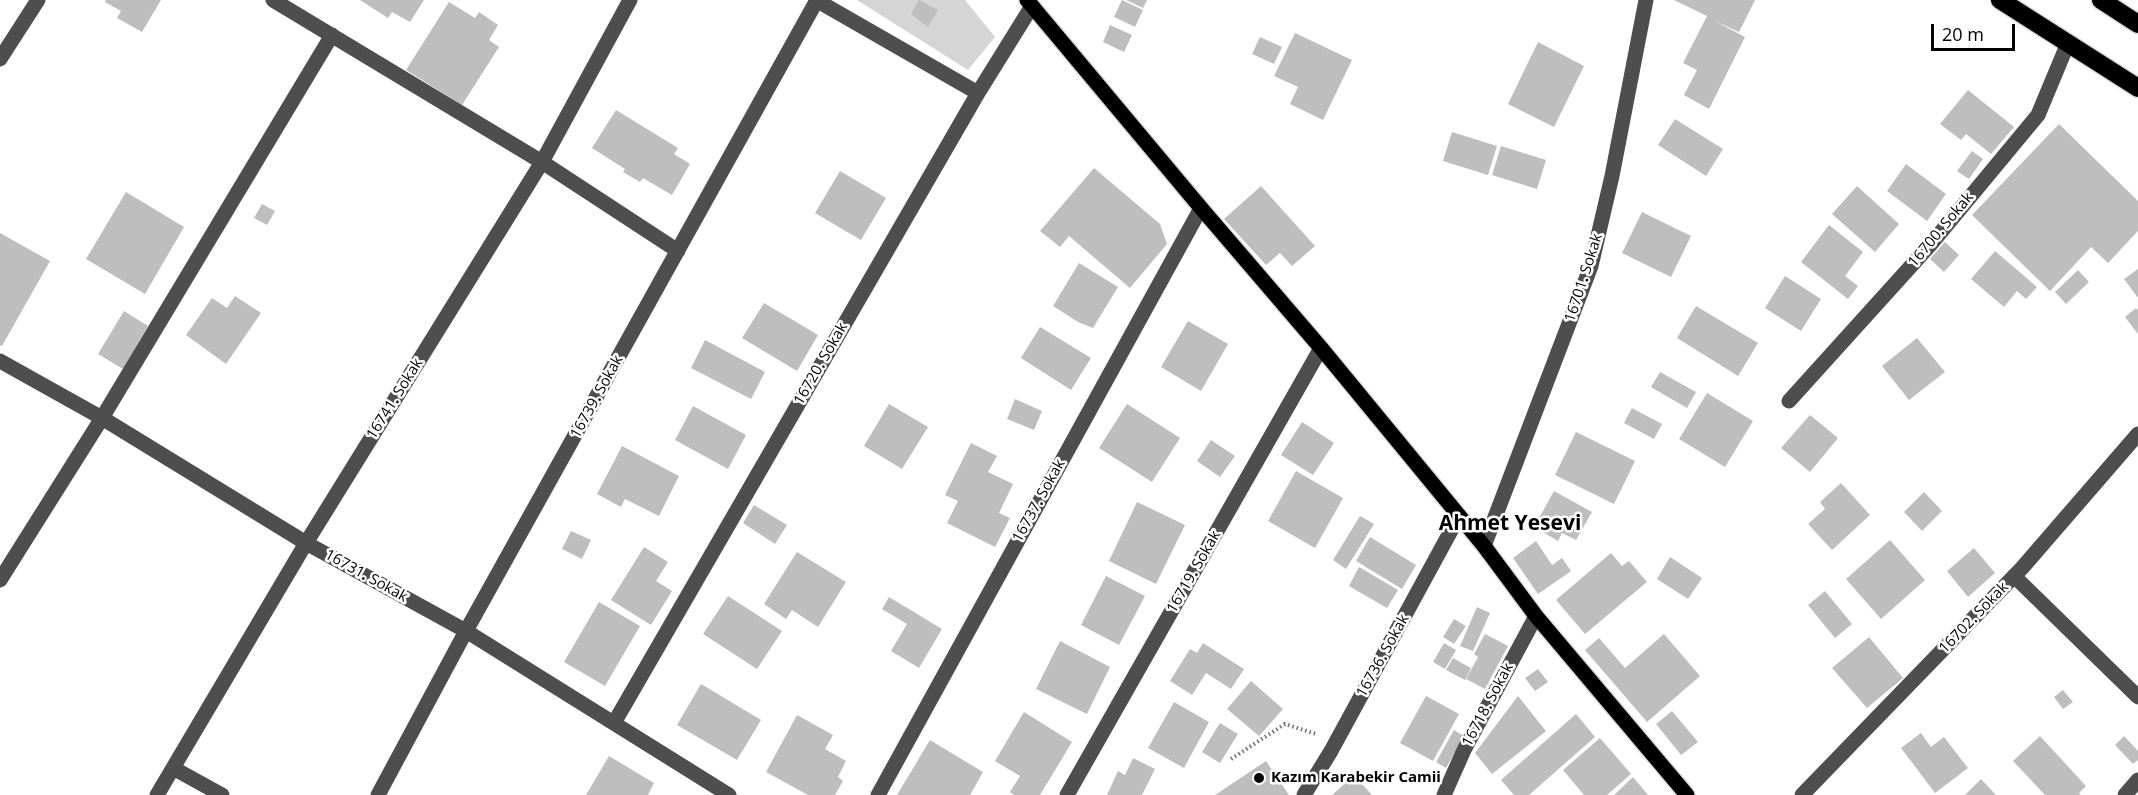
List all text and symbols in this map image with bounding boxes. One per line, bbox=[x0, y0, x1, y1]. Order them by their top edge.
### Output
scale bar bbox=[1934, 12, 2018, 50]
text: 20 m bbox=[1942, 22, 1984, 46]
street label: 16700. Sokak bbox=[1905, 189, 1977, 271]
street label: 16701. Sokak bbox=[1561, 231, 1607, 325]
street label: 16720. Sokak bbox=[790, 320, 852, 408]
street label: 16739. Sokak bbox=[567, 352, 627, 442]
street label: 16741. Sokak bbox=[363, 355, 427, 443]
street label: 16737. Sokak bbox=[1009, 456, 1069, 546]
district label: Ahmet Yesevi bbox=[1439, 511, 1581, 537]
street label: 16719. Sokak bbox=[1163, 528, 1225, 616]
street label: 16731. Sokak bbox=[321, 546, 411, 606]
street label: 16702. Sokak bbox=[1936, 579, 2012, 657]
street label: 16736. Sokak bbox=[1353, 611, 1413, 701]
street label: 16718. Sokak bbox=[1458, 660, 1518, 750]
place label: Kazım Karabekir Camii bbox=[1271, 769, 1441, 787]
marker: Kazım Karabekir Camii bbox=[1252, 771, 1266, 785]

